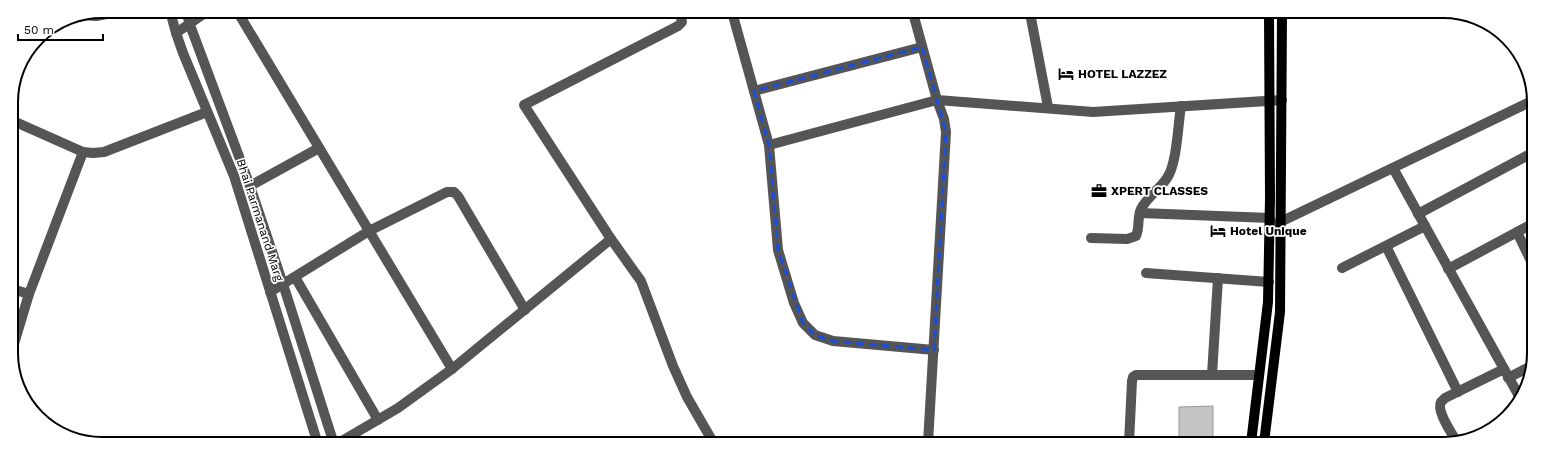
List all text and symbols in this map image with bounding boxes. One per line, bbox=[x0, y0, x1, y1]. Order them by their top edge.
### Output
scale bar bbox=[18, 16, 103, 42]
text: 50 m bbox=[24, 23, 54, 37]
hotel icon: HOTEL LAZZEZ bbox=[1057, 65, 1075, 83]
place label: HOTEL LAZZEZ bbox=[1078, 67, 1167, 81]
street label: Bhai Parmanand Marg bbox=[234, 157, 287, 284]
office icon: XPERT CLASSES bbox=[1090, 182, 1108, 200]
place label: XPERT CLASSES bbox=[1111, 184, 1208, 198]
hotel icon: Hotel Unique bbox=[1209, 222, 1227, 240]
place label: Hotel Unique bbox=[1230, 224, 1307, 238]

